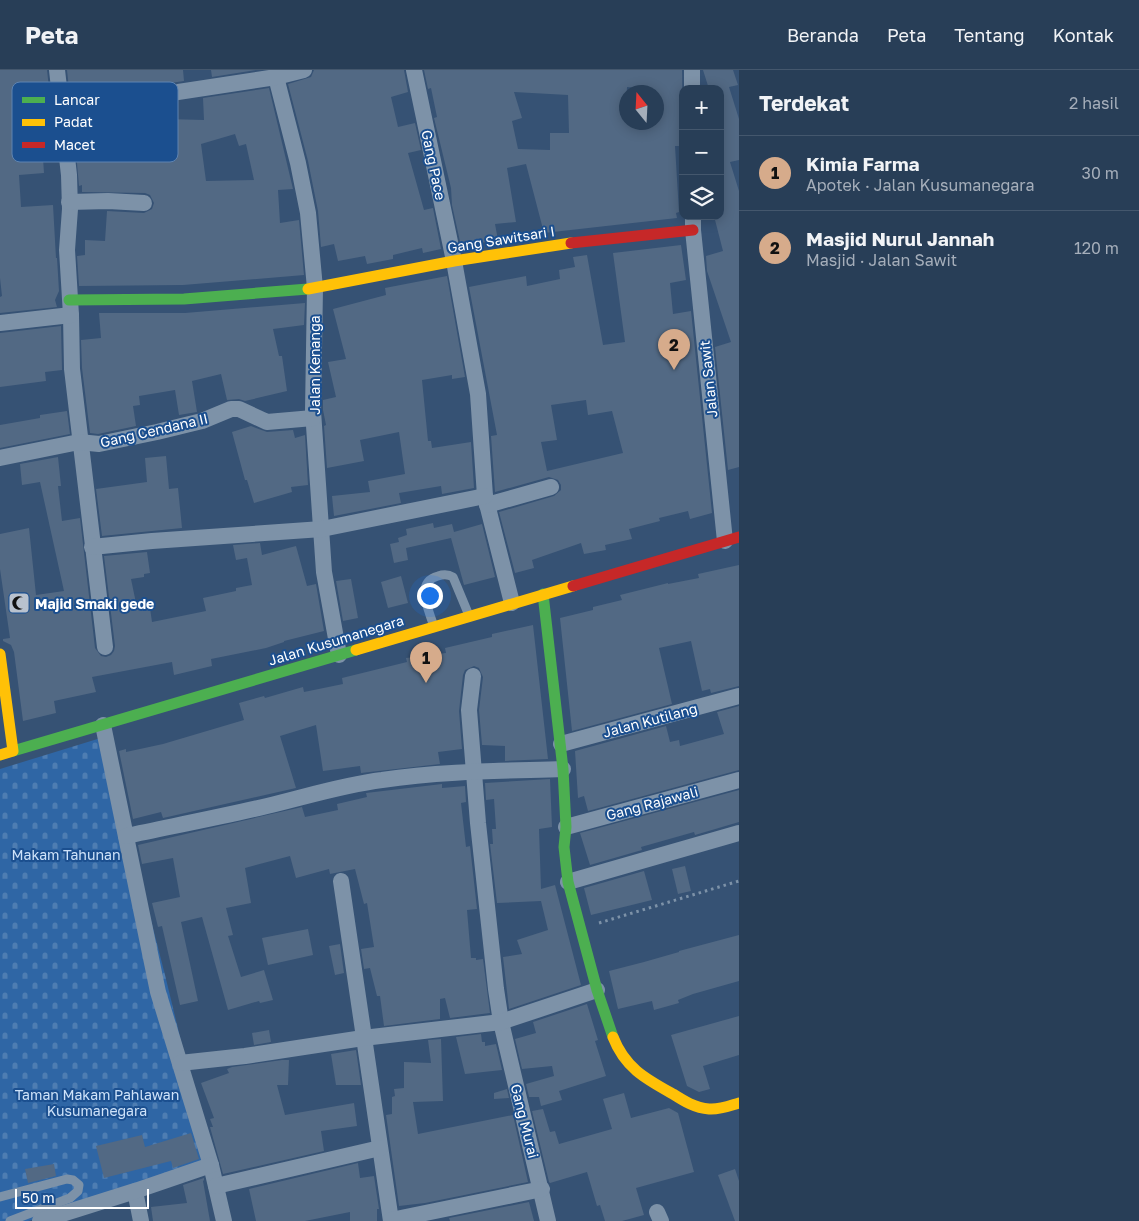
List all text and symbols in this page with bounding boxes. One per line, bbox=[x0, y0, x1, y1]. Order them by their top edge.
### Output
text: Peta bbox=[25, 20, 78, 49]
text: Beranda bbox=[787, 24, 859, 46]
text: Peta bbox=[887, 24, 926, 46]
text: Tentang bbox=[954, 24, 1025, 46]
text: Kontak bbox=[1053, 24, 1114, 46]
legend bbox=[12, 82, 178, 162]
north arrow bbox=[619, 85, 664, 130]
map controls bbox=[679, 85, 724, 220]
button: + bbox=[679, 85, 724, 130]
text: Terdekat bbox=[759, 90, 849, 116]
text: Lancar bbox=[54, 91, 100, 108]
text: 2 hasil bbox=[1069, 93, 1119, 113]
text: Padat bbox=[54, 113, 93, 130]
street label: Gang Pace bbox=[418, 128, 450, 202]
button: − bbox=[679, 130, 724, 175]
text: Macet bbox=[54, 136, 95, 153]
text: Kimia Farma bbox=[806, 152, 920, 175]
text: 1 bbox=[771, 163, 779, 183]
text: 30 m bbox=[1082, 163, 1119, 183]
button: layers bbox=[679, 175, 724, 220]
text: Apotek · Jalan Kusumanegara bbox=[806, 175, 1034, 195]
street label: Gang Sawitsari I bbox=[446, 222, 556, 256]
text: Masjid Nurul Jannah bbox=[806, 227, 994, 250]
text: 2 bbox=[770, 238, 780, 258]
text: 120 m bbox=[1074, 238, 1119, 258]
text: Masjid · Jalan Sawit bbox=[806, 250, 957, 270]
street label: Jalan Kenanga bbox=[306, 315, 323, 415]
pin: 2 bbox=[658, 329, 690, 370]
street label: Jalan Sawit bbox=[695, 340, 721, 418]
street label: Gang Cendana II bbox=[98, 409, 210, 451]
your location bbox=[417, 583, 443, 609]
mosque icon: Majid Smaki gede bbox=[7, 591, 31, 615]
place label: Majid Smaki gede bbox=[35, 595, 154, 612]
street label: Jalan Kusumanegara bbox=[266, 611, 406, 669]
pin: 1 bbox=[410, 642, 442, 683]
street label: Jalan Kutilang bbox=[601, 699, 699, 741]
street label: Gang Rajawali bbox=[604, 783, 700, 823]
park label: Makam Tahunan bbox=[11, 846, 121, 863]
street label: Gang Murai bbox=[508, 1082, 542, 1160]
park label: Taman Makam Pahlawan Kusumanegara bbox=[15, 1086, 179, 1119]
scale bar bbox=[15, 1186, 149, 1209]
text: 50 m bbox=[22, 1189, 55, 1206]

